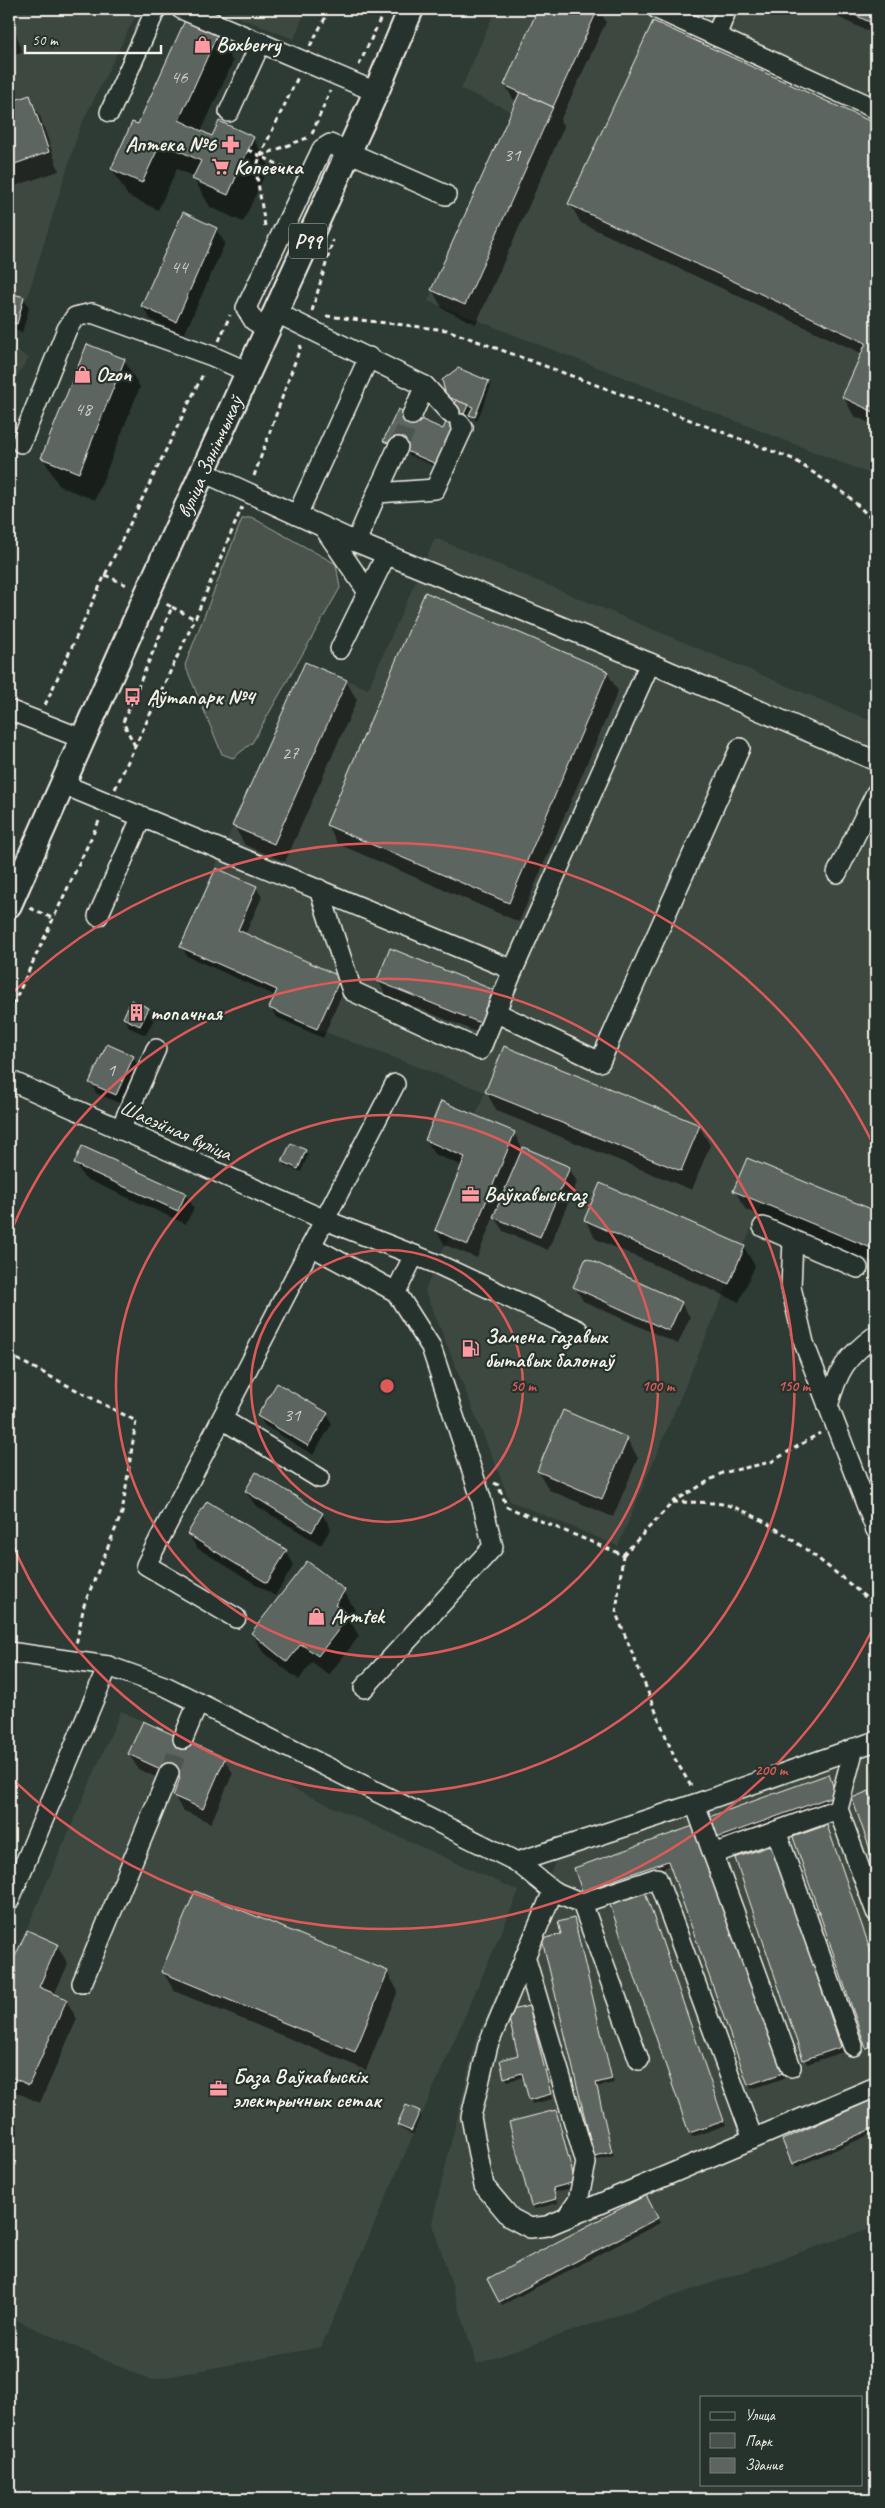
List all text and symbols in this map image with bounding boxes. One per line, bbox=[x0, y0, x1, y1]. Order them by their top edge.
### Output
scale bar bbox=[25, 22, 161, 54]
text: 50 m bbox=[32, 31, 59, 50]
place label: Boxberry bbox=[216, 31, 282, 58]
shop icon: Boxberry bbox=[192, 34, 212, 54]
house number: 46 bbox=[170, 65, 189, 89]
place label: Аптека №6 bbox=[125, 131, 218, 157]
pharmacy icon: Аптека №6 bbox=[220, 134, 240, 154]
house number: 31 bbox=[503, 143, 522, 167]
place label: Копеечка bbox=[234, 154, 304, 180]
supermarket icon: Копеечка bbox=[210, 157, 230, 177]
road number: Р99 bbox=[289, 224, 327, 258]
house number: 44 bbox=[170, 255, 190, 279]
place label: Ozon bbox=[96, 361, 131, 387]
shop icon: Ozon bbox=[72, 364, 92, 384]
street label: вуліца Зянітчыкаў bbox=[171, 391, 249, 522]
house number: 48 bbox=[74, 397, 94, 421]
place label: Аўтапарк №4 bbox=[147, 684, 257, 710]
bus stop icon: Аўтапарк №4 bbox=[123, 687, 143, 707]
house number: 27 bbox=[281, 741, 300, 765]
place label: топачная bbox=[150, 1000, 223, 1026]
building icon: топачная bbox=[126, 1003, 146, 1023]
house number: 1 bbox=[107, 1058, 117, 1082]
street label: Шасэйная вуліца bbox=[116, 1094, 238, 1167]
place label: Ваўкавыскгаз bbox=[484, 1181, 589, 1208]
office icon: Ваўкавыскгаз bbox=[460, 1184, 480, 1204]
place label: Замена газавых бытавых балонаў bbox=[485, 1323, 616, 1373]
fuel station icon: Замена газавых бытавых балонаў bbox=[461, 1338, 481, 1358]
centre of rings bbox=[378, 1377, 396, 1395]
text: 50 m bbox=[510, 1377, 537, 1396]
text: 100 m bbox=[642, 1377, 676, 1396]
text: 150 m bbox=[778, 1377, 812, 1396]
house number: 31 bbox=[283, 1403, 302, 1427]
place label: Armtek bbox=[331, 1603, 386, 1629]
shop icon: Armtek bbox=[307, 1606, 327, 1626]
text: 200 m bbox=[755, 1761, 789, 1780]
place label: База Ваўкавыскіх электрычных сетак bbox=[233, 2063, 383, 2113]
office icon: База Ваўкавыскіх электрычных сетак bbox=[209, 2078, 229, 2098]
legend bbox=[700, 2396, 862, 2486]
text: Улица bbox=[745, 2406, 776, 2425]
text: Парк bbox=[745, 2432, 773, 2451]
text: Здание bbox=[745, 2456, 784, 2475]

